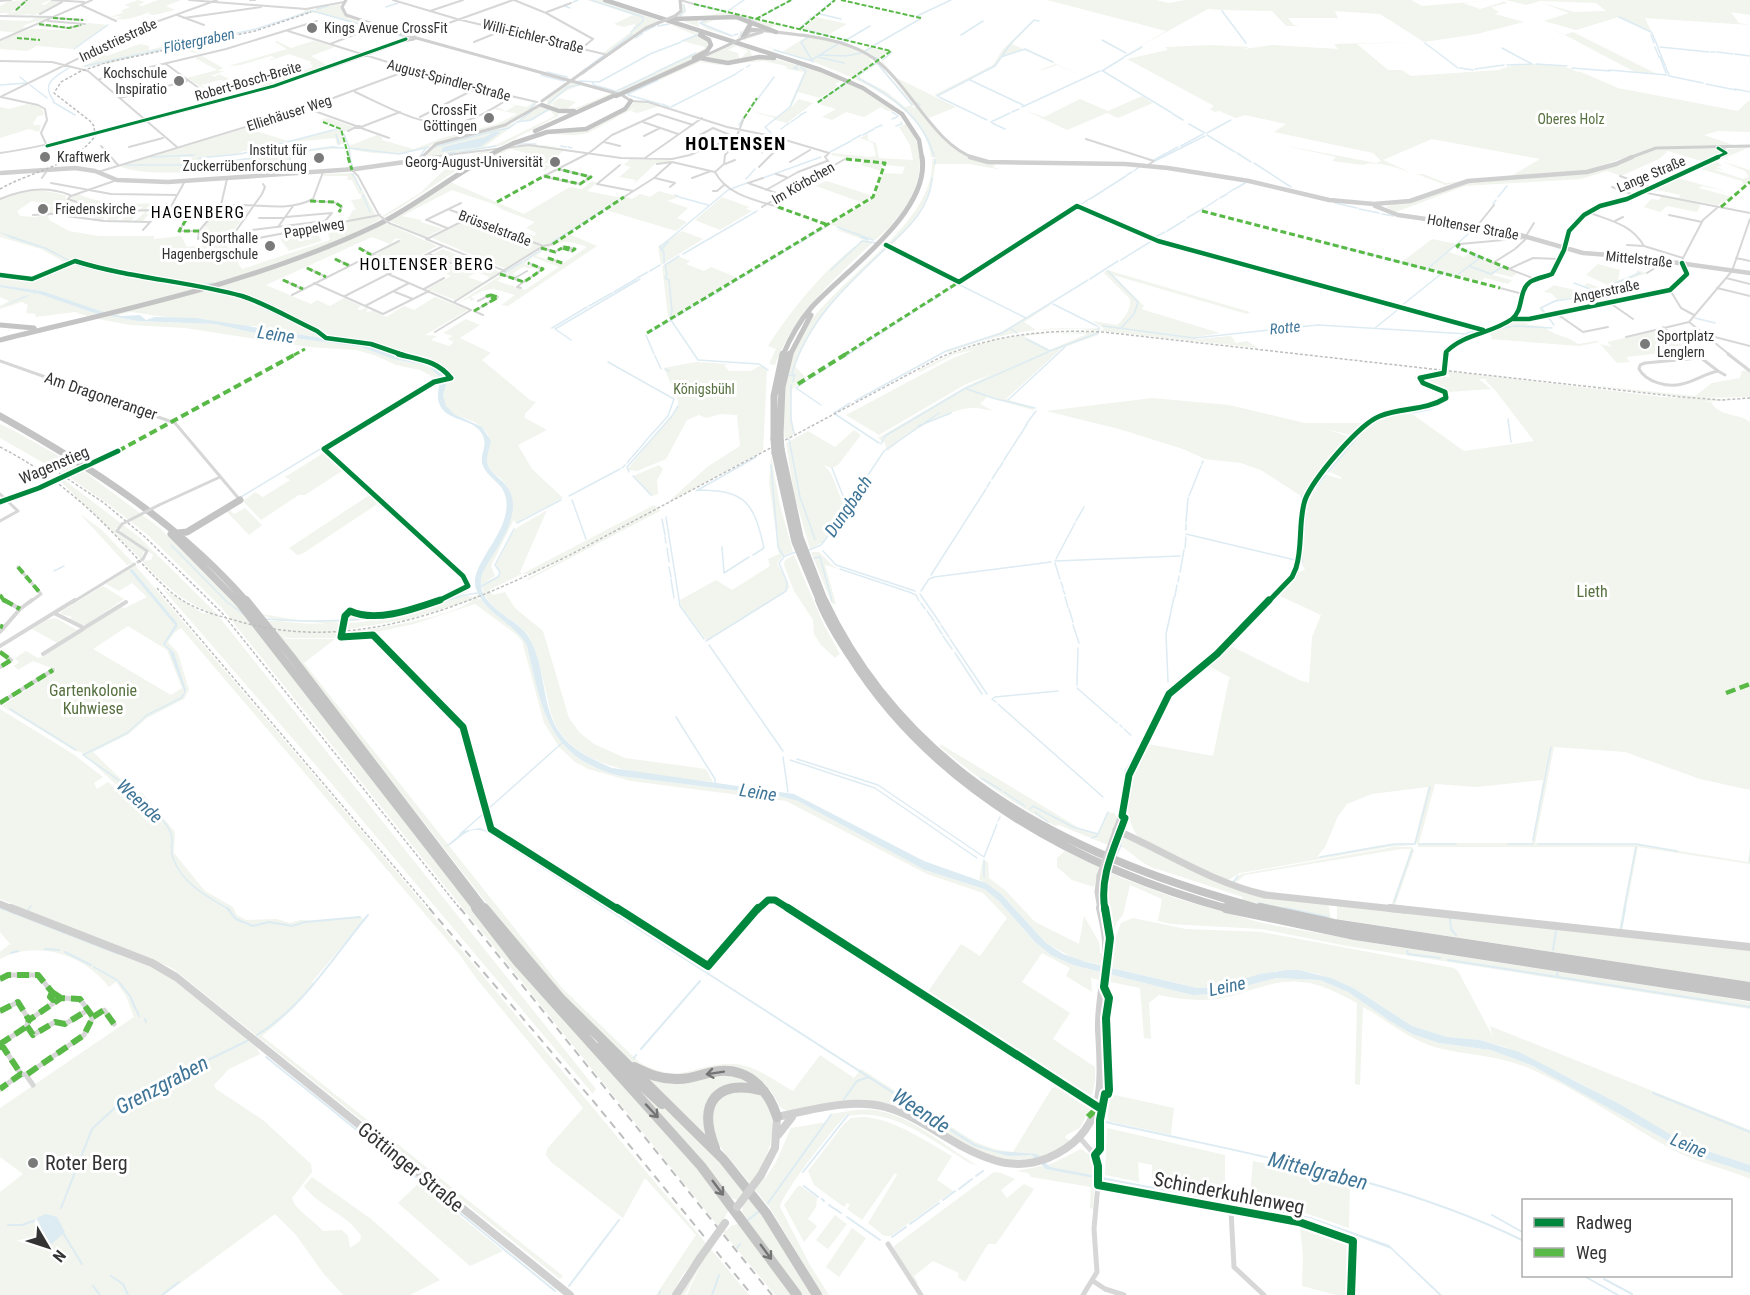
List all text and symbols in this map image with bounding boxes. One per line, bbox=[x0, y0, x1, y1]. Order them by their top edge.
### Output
street label: Industriestraße bbox=[77, 15, 160, 65]
street label: Willi-Eichler-Straße bbox=[481, 16, 586, 56]
place label: Kings Avenue CrossFit bbox=[324, 20, 448, 36]
marker: Kings Avenue CrossFit bbox=[305, 21, 319, 35]
water label: Flötergraben bbox=[162, 25, 236, 57]
street label: August-Spindler-Straße bbox=[386, 56, 513, 104]
street label: Robert-Bosch-Breite bbox=[193, 58, 304, 104]
place label: Kochschule Inspiratio bbox=[103, 65, 167, 97]
marker: Kochschule Inspiratio bbox=[172, 74, 186, 88]
street label: Elliehäuser Weg bbox=[245, 92, 333, 134]
place label: CrossFit Göttingen bbox=[423, 102, 477, 134]
marker: CrossFit Göttingen bbox=[482, 111, 496, 125]
park label: Oberes Holz bbox=[1537, 111, 1605, 127]
district label: HOLTENSEN bbox=[685, 133, 787, 154]
place label: Institut für Zuckerrübenforschung bbox=[183, 142, 307, 174]
place label: Kraftwerk bbox=[57, 149, 111, 165]
marker: Kraftwerk bbox=[38, 150, 52, 164]
marker: Institut für Zuckerrübenforschung bbox=[312, 151, 326, 165]
street label: Lange Straße bbox=[1614, 152, 1688, 196]
place label: Georg-August-Universität bbox=[405, 154, 543, 170]
marker: Georg-August-Universität bbox=[548, 155, 562, 169]
street label: Im Körbchen bbox=[769, 159, 837, 207]
place label: Friedenskirche bbox=[55, 201, 136, 217]
marker: Friedenskirche bbox=[36, 202, 50, 216]
district label: HAGENBERG bbox=[151, 203, 245, 222]
street label: Brüsselstraße bbox=[457, 207, 534, 249]
street label: Holtenser Straße bbox=[1426, 211, 1521, 243]
street label: Pappelweg bbox=[283, 215, 345, 241]
place label: Sporthalle Hagenbergschule bbox=[162, 230, 258, 262]
marker: Sporthalle Hagenbergschule bbox=[263, 239, 277, 253]
street label: Mittelstraße bbox=[1605, 248, 1674, 271]
district label: HOLTENSER BERG bbox=[359, 255, 495, 274]
street label: Angerstraße bbox=[1571, 276, 1641, 306]
water label: Rotte bbox=[1269, 317, 1301, 339]
water label: Leine bbox=[256, 321, 296, 347]
place label: Sportplatz Lenglern bbox=[1657, 328, 1714, 360]
marker: Sportplatz Lenglern bbox=[1638, 337, 1652, 351]
street label: Am Dragoneranger bbox=[42, 368, 160, 424]
park label: Königsbühl bbox=[673, 381, 735, 397]
street label: Wagenstieg bbox=[16, 442, 92, 488]
water label: Dungbach bbox=[820, 472, 876, 540]
park label: Lieth bbox=[1576, 582, 1608, 601]
park label: Gartenkolonie Kuhwiese bbox=[49, 681, 137, 718]
water label: Weende bbox=[113, 775, 167, 827]
water label: Leine bbox=[738, 779, 778, 805]
water label: Leine bbox=[1207, 972, 1247, 1000]
water label: Grenzgraben bbox=[112, 1051, 212, 1119]
one-way arrow bbox=[706, 1068, 725, 1079]
water label: Weende bbox=[888, 1084, 954, 1138]
one-way arrow bbox=[645, 1103, 659, 1118]
street label: Göttinger Straße bbox=[353, 1117, 469, 1217]
water label: Leine bbox=[1668, 1128, 1710, 1162]
water label: Mittelgraben bbox=[1266, 1147, 1370, 1195]
place label: Roter Berg bbox=[45, 1151, 128, 1175]
marker: Roter Berg bbox=[26, 1156, 40, 1170]
street label: Schinderkuhlenweg bbox=[1152, 1167, 1306, 1219]
one-way arrow bbox=[712, 1179, 725, 1195]
legend bbox=[1522, 1199, 1732, 1277]
text: Radweg bbox=[1576, 1212, 1632, 1233]
north arrow bbox=[18, 1217, 78, 1277]
text: Weg bbox=[1576, 1242, 1607, 1263]
one-way arrow bbox=[760, 1244, 772, 1260]
text: N bbox=[49, 1246, 70, 1266]

